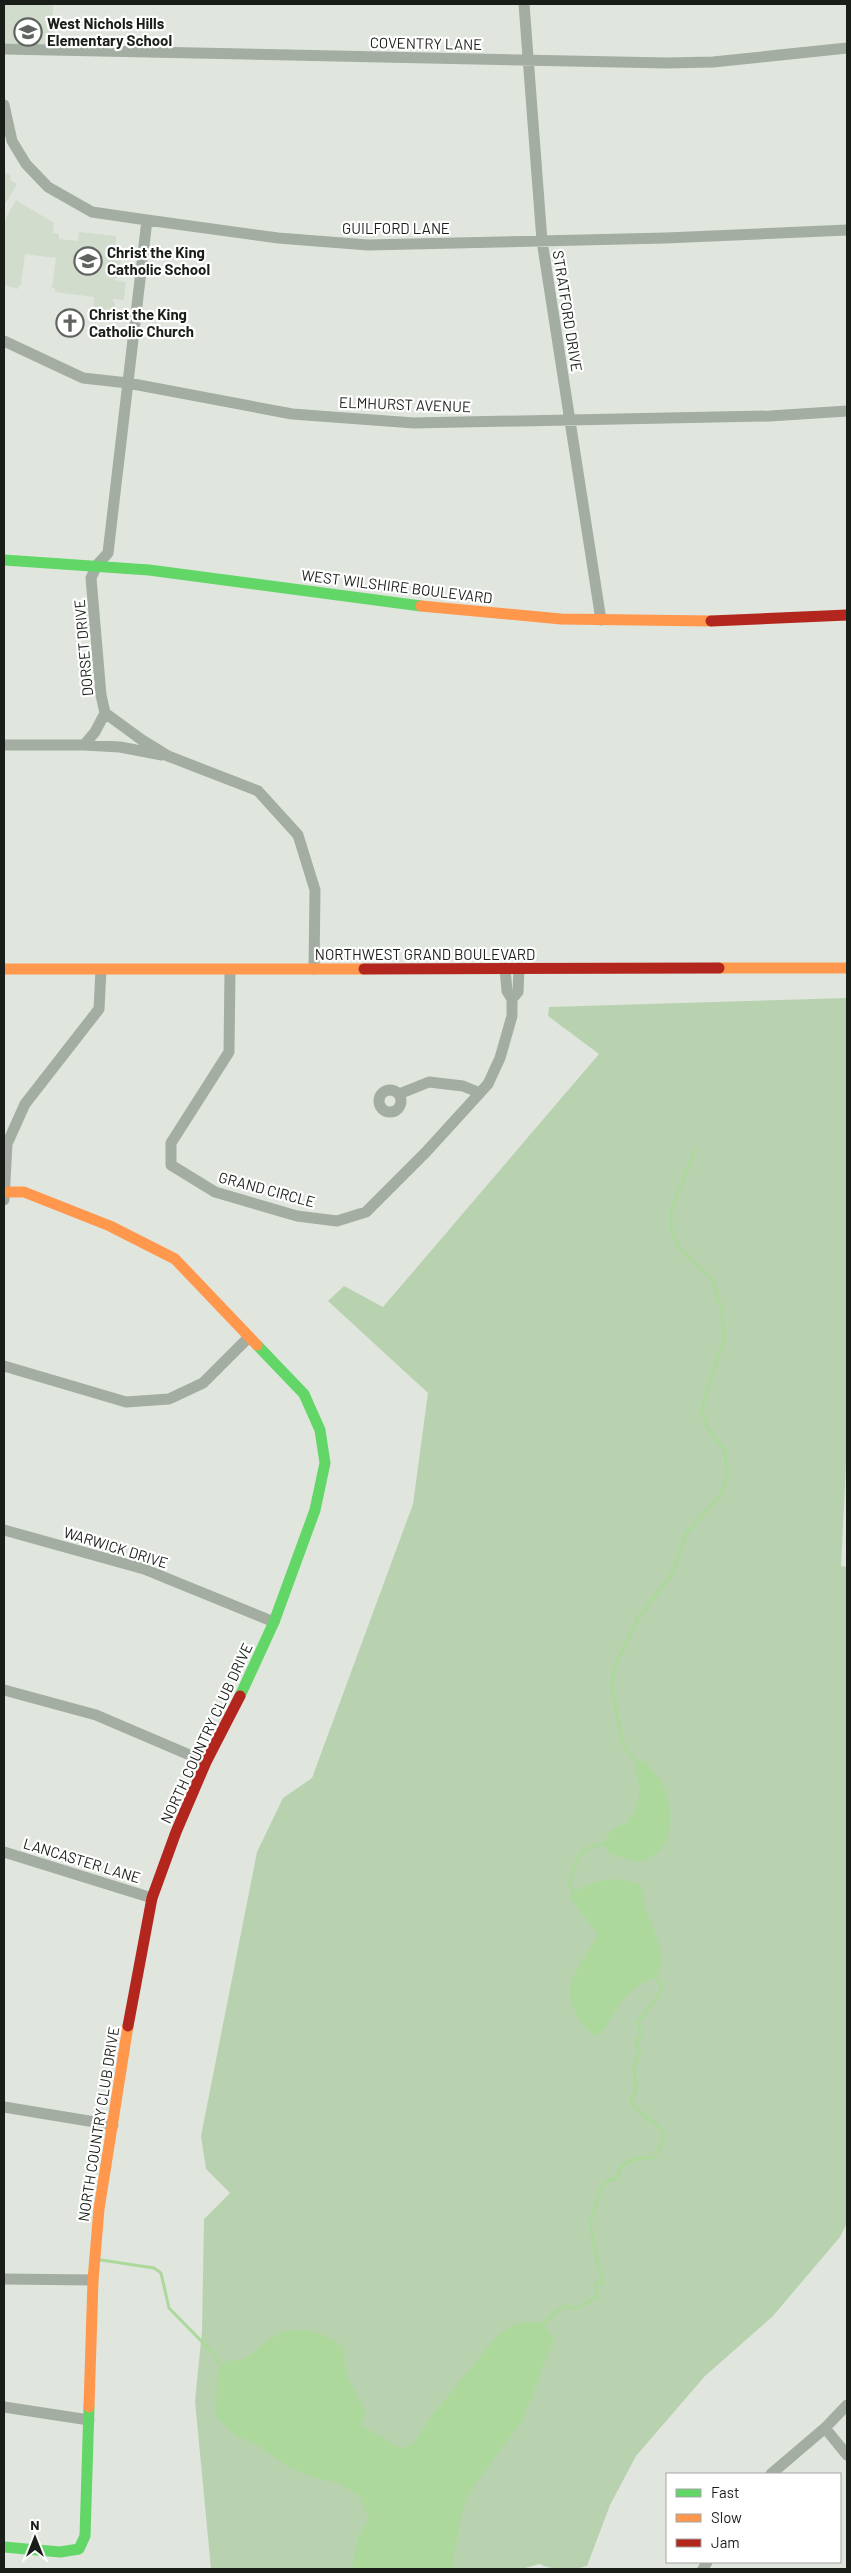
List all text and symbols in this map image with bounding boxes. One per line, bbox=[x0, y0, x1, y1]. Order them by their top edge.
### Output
place label: West Nichols Hills Elementary School bbox=[47, 14, 172, 49]
school or university icon: West Nichols Hills Elementary School bbox=[13, 17, 43, 47]
street label: COVENTRY LANE bbox=[370, 33, 482, 53]
street label: GUILFORD LANE bbox=[342, 219, 450, 237]
place label: Christ the King Catholic School bbox=[107, 243, 210, 278]
school or university icon: Christ the King Catholic School bbox=[73, 246, 103, 276]
street label: STRATFORD DRIVE bbox=[550, 249, 586, 373]
place label: Christ the King Catholic Church bbox=[89, 305, 194, 340]
church icon: Christ the King Catholic Church bbox=[55, 308, 85, 338]
street label: ELMHURST AVENUE bbox=[339, 393, 471, 415]
street label: WEST WILSHIRE BOULEVARD bbox=[300, 565, 494, 607]
street label: DORSET DRIVE bbox=[70, 599, 96, 697]
street label: NORTHWEST GRAND BOULEVARD bbox=[315, 945, 535, 963]
street label: GRAND CIRCLE bbox=[217, 1167, 317, 1211]
street label: WARWICK DRIVE bbox=[62, 1523, 170, 1571]
street label: NORTH COUNTRY CLUB DRIVE bbox=[156, 1640, 256, 1826]
street label: LANCASTER LANE bbox=[21, 1834, 143, 1886]
street label: NORTH COUNTRY CLUB DRIVE bbox=[74, 2025, 122, 2223]
legend bbox=[666, 2473, 841, 2563]
text: Fast bbox=[711, 2483, 739, 2501]
text: Slow bbox=[711, 2508, 742, 2526]
north arrow bbox=[10, 2513, 60, 2563]
text: N bbox=[30, 2516, 40, 2533]
text: Jam bbox=[711, 2533, 740, 2551]

